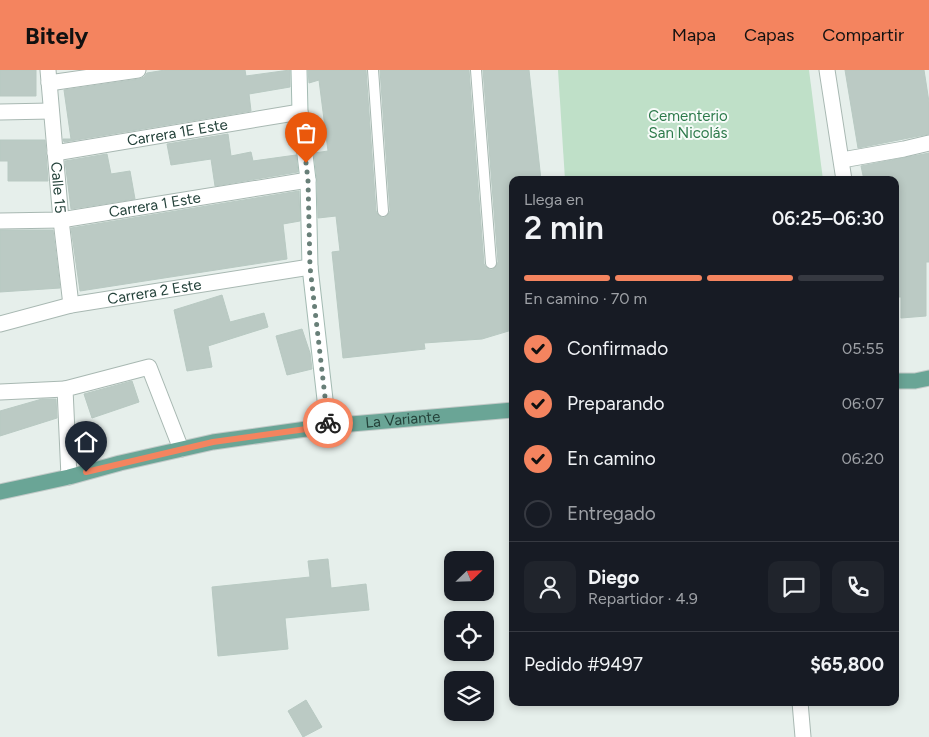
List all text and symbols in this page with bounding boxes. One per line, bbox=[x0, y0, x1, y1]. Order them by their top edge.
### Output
text: Bitely bbox=[25, 21, 88, 50]
text: Mapa bbox=[672, 24, 716, 46]
text: Capas bbox=[744, 24, 794, 46]
text: Compartir bbox=[822, 24, 904, 46]
park label: Cementerio San Nicolás bbox=[648, 107, 728, 142]
pin bbox=[285, 112, 327, 163]
street label: Carrera 1E Este bbox=[126, 115, 229, 150]
icon: bag bbox=[292, 119, 320, 147]
street label: Calle 15 bbox=[47, 161, 69, 214]
street label: Carrera 1 Este bbox=[107, 189, 202, 221]
text: Llega en bbox=[524, 190, 584, 209]
text: 06:25–06:30 bbox=[772, 207, 884, 230]
text: 2 min bbox=[524, 209, 604, 247]
street label: Carrera 2 Este bbox=[106, 275, 203, 308]
text: En camino · 70 m bbox=[524, 289, 647, 308]
icon: check bbox=[524, 335, 552, 363]
text: Confirmado bbox=[567, 337, 668, 360]
text: 05:55 bbox=[842, 339, 884, 358]
icon: check bbox=[524, 390, 552, 418]
text: Preparando bbox=[567, 392, 665, 415]
text: 06:07 bbox=[842, 394, 884, 413]
courier bbox=[303, 398, 353, 448]
street label: La Variante bbox=[365, 407, 441, 432]
icon: bike bbox=[314, 409, 342, 437]
pin bbox=[65, 421, 107, 472]
icon: home bbox=[72, 428, 100, 456]
icon: check bbox=[524, 445, 552, 473]
text: En camino bbox=[567, 447, 656, 470]
text: 06:20 bbox=[841, 449, 884, 468]
text: Entregado bbox=[567, 502, 656, 525]
north arrow bbox=[444, 551, 494, 601]
map controls bbox=[444, 551, 494, 721]
button: person bbox=[524, 561, 576, 613]
button: chat bbox=[768, 561, 820, 613]
button: phone bbox=[832, 561, 884, 613]
text: Diego bbox=[588, 566, 639, 589]
text: Repartidor · 4.9 bbox=[588, 589, 698, 608]
button: locate bbox=[444, 611, 494, 661]
text: Pedido #9497 bbox=[524, 653, 643, 676]
text: $65,800 bbox=[810, 653, 884, 676]
button: layers bbox=[444, 671, 494, 721]

